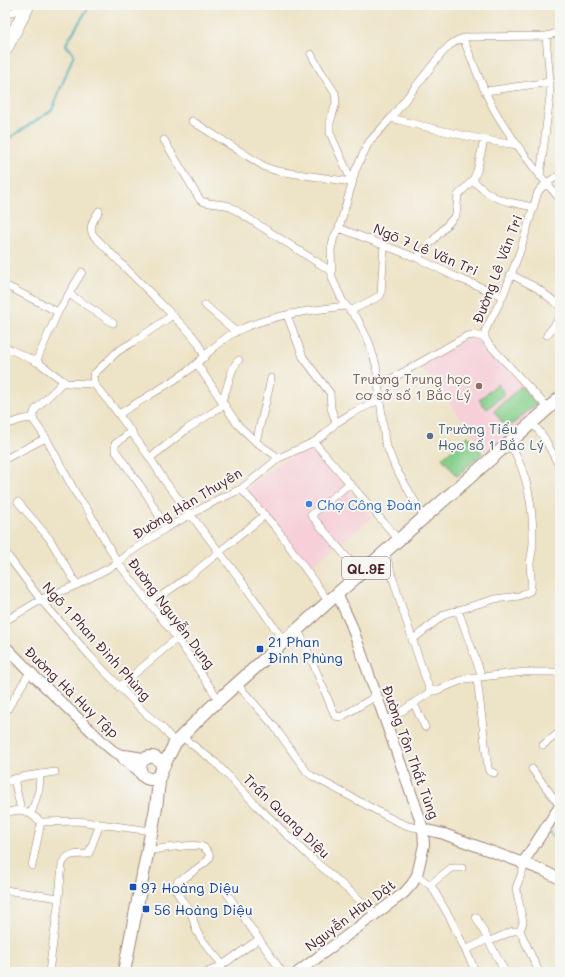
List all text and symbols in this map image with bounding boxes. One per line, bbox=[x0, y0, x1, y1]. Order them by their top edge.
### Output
street label: Đường Lê Văn Tri bbox=[468, 212, 526, 326]
street label: Ngõ 7 Lê Văn Tri bbox=[371, 218, 481, 280]
place label: Trường Trung học cơ sở số 1 Bắc Lý bbox=[353, 369, 471, 404]
marker: Trường Trung học cơ sở số 1 Bắc Lý bbox=[474, 381, 484, 391]
place label: Trường Tiểu Học số 1 Bắc Lý bbox=[438, 419, 544, 454]
marker: Trường Tiểu Học số 1 Bắc Lý bbox=[425, 431, 435, 441]
street label: Đường Hàn Thuyên bbox=[129, 463, 245, 543]
place label: Chợ Công Đoàn bbox=[317, 495, 421, 514]
marker: Chợ Công Đoàn bbox=[304, 499, 314, 509]
street label: Đường Nguyễn Dụng bbox=[124, 554, 220, 672]
road number: QL.9E bbox=[342, 557, 390, 579]
street label: Ngõ 1 Phan Đình Phùng bbox=[38, 577, 156, 705]
place label: 21 Phan Đình Phùng bbox=[268, 632, 343, 667]
street label: Đường Hà Huy Tập bbox=[21, 642, 123, 742]
marker: 21 Phan Đình Phùng bbox=[255, 644, 265, 654]
street label: Đường Tôn Thất Tùng bbox=[378, 682, 444, 822]
street label: Trần Quang Diệu bbox=[240, 770, 334, 862]
street label: Nguyễn Hữu Dật bbox=[301, 875, 399, 955]
place label: 97 Hoàng Diệu bbox=[141, 878, 239, 897]
marker: 97 Hoàng Diệu bbox=[128, 882, 138, 892]
place label: 56 Hoàng Diệu bbox=[154, 900, 253, 919]
marker: 56 Hoàng Diệu bbox=[141, 904, 151, 914]

